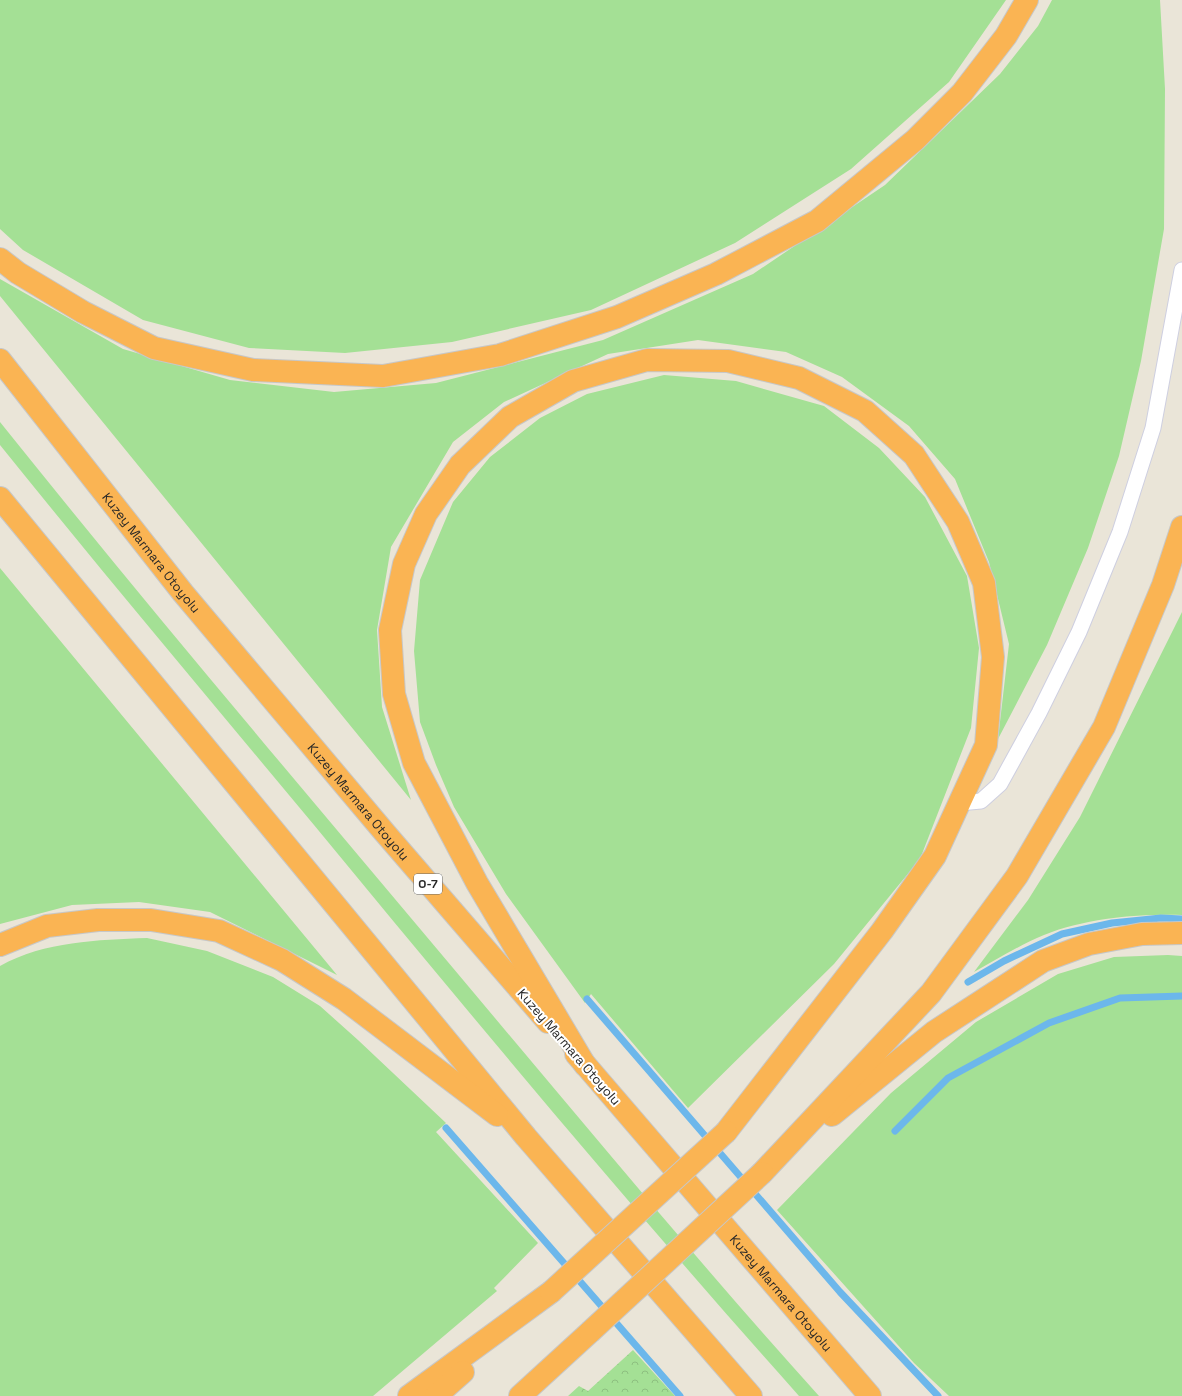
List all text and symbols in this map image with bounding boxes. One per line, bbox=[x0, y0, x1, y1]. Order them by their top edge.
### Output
street label: Kuzey Marmara Otoyolu bbox=[99, 489, 204, 616]
street label: Kuzey Marmara Otoyolu bbox=[304, 739, 413, 864]
road number: O-7 bbox=[414, 874, 442, 894]
street label: Kuzey Marmara Otoyolu bbox=[514, 985, 624, 1109]
street label: Kuzey Marmara Otoyolu bbox=[726, 1231, 836, 1355]

